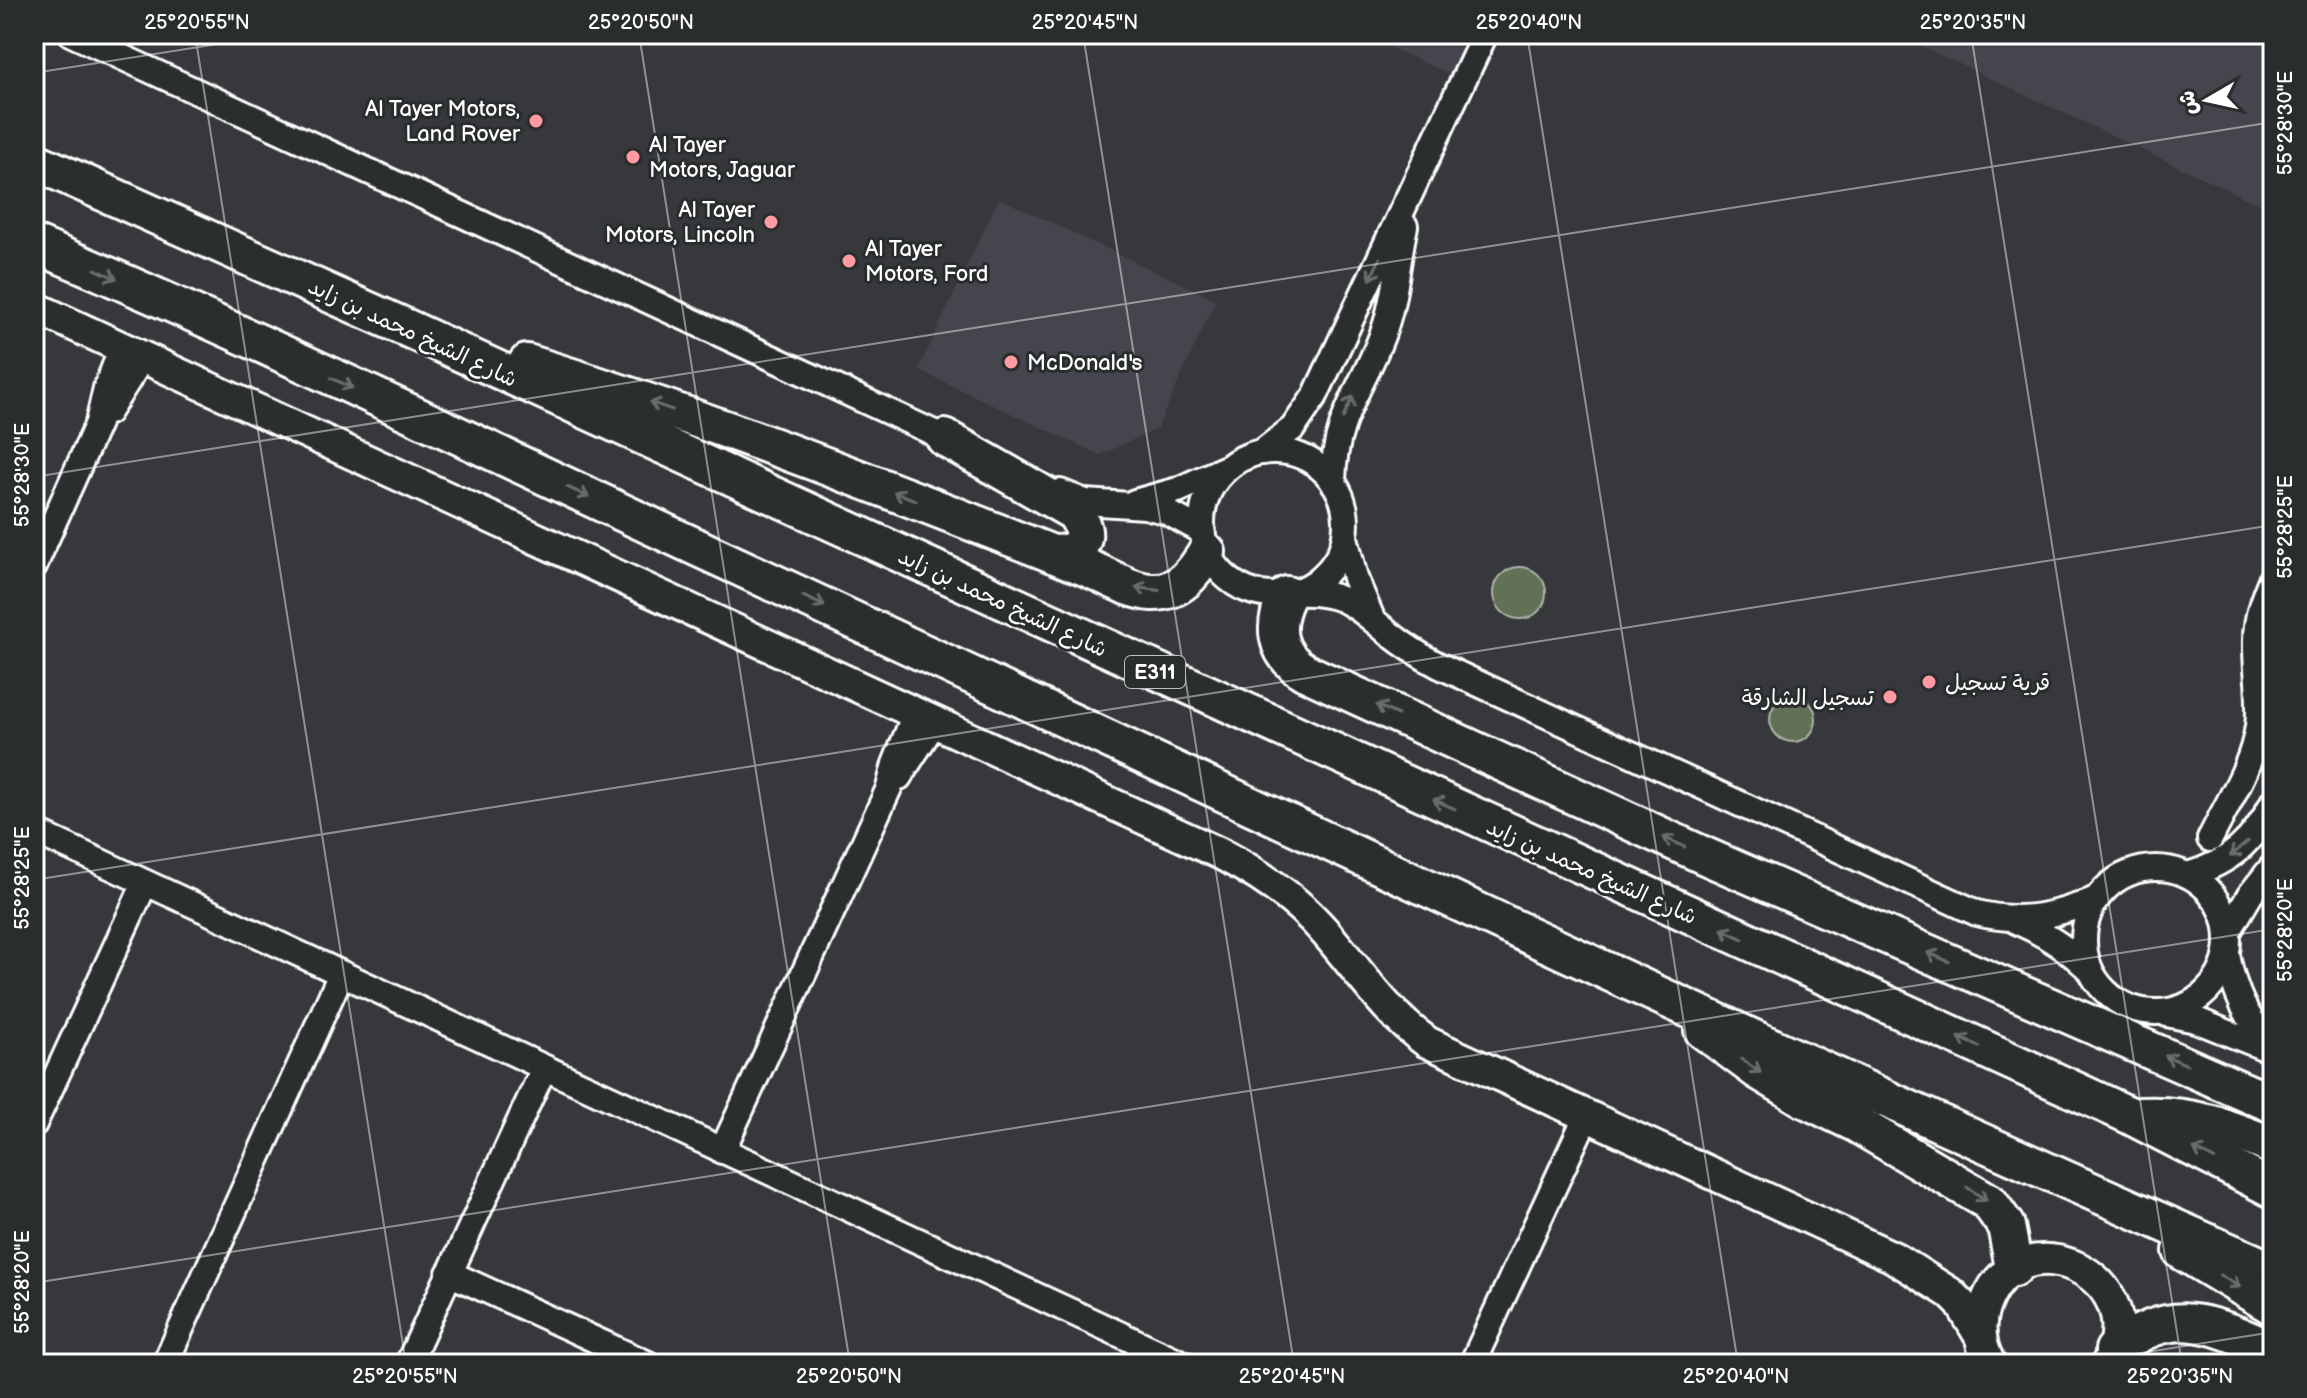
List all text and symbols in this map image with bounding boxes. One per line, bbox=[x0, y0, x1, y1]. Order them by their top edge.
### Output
text: 25°20'55"N bbox=[144, 11, 250, 35]
text: 25°20'50"N bbox=[588, 11, 694, 35]
text: 25°20'45"N bbox=[1032, 11, 1138, 35]
text: 25°20'40"N bbox=[1476, 11, 1582, 35]
text: 25°20'35"N bbox=[1920, 11, 2026, 35]
north arrow bbox=[2167, 60, 2247, 140]
text: 55°28'30"E bbox=[2274, 71, 2298, 175]
text: ش bbox=[2174, 89, 2204, 117]
place label: Al Tayer Motors, Land Rover bbox=[365, 96, 521, 148]
marker: Al Tayer Motors, Land Rover bbox=[527, 112, 545, 130]
place label: Al Tayer Motors, Jaguar bbox=[649, 132, 796, 184]
marker: Al Tayer Motors, Jaguar bbox=[624, 148, 642, 166]
place label: Al Tayer Motors, Lincoln bbox=[605, 197, 756, 249]
marker: Al Tayer Motors, Lincoln bbox=[762, 213, 780, 231]
place label: Al Tayer Motors, Ford bbox=[865, 236, 988, 288]
marker: Al Tayer Motors, Ford bbox=[840, 252, 858, 270]
one-way arrow bbox=[1367, 257, 1382, 281]
one-way arrow bbox=[93, 268, 117, 283]
street label: شارع الشيخ محمد بن زايد bbox=[303, 273, 521, 395]
place label: McDonald's bbox=[1027, 350, 1143, 377]
marker: McDonald's bbox=[1002, 353, 1020, 371]
one-way arrow bbox=[329, 376, 354, 391]
one-way arrow bbox=[1342, 395, 1357, 419]
one-way arrow bbox=[649, 398, 674, 413]
text: 55°28'30"E bbox=[11, 423, 35, 527]
text: 55°28'25"E bbox=[2274, 475, 2298, 579]
one-way arrow bbox=[566, 485, 590, 500]
one-way arrow bbox=[893, 488, 918, 502]
street label: شارع الشيخ محمد بن زايد bbox=[893, 543, 1111, 665]
one-way arrow bbox=[1134, 582, 1161, 597]
one-way arrow bbox=[802, 594, 826, 609]
road number: E311 bbox=[1125, 656, 1185, 688]
place label: قرية تسجيل bbox=[1945, 670, 2050, 697]
marker: قرية تسجيل bbox=[1920, 673, 1938, 691]
place label: تسجيل الشارقة bbox=[1742, 685, 1875, 712]
marker: تسجيل الشارقة bbox=[1881, 688, 1899, 706]
one-way arrow bbox=[1375, 702, 1399, 717]
one-way arrow bbox=[1433, 796, 1457, 811]
street label: شارع الشيخ محمد بن زايد bbox=[1482, 814, 1701, 932]
text: 55°28'25"E bbox=[11, 826, 35, 930]
one-way arrow bbox=[1662, 834, 1686, 849]
one-way arrow bbox=[2229, 840, 2250, 858]
text: 55°28'20"E bbox=[2274, 878, 2298, 982]
one-way arrow bbox=[1721, 926, 1745, 941]
one-way arrow bbox=[1926, 949, 1950, 964]
one-way arrow bbox=[1957, 1034, 1981, 1049]
one-way arrow bbox=[2165, 1052, 2189, 1067]
one-way arrow bbox=[1739, 1058, 1762, 1074]
one-way arrow bbox=[2192, 1145, 2216, 1161]
one-way arrow bbox=[1965, 1186, 1988, 1202]
text: 55°28'20"E bbox=[11, 1230, 35, 1334]
one-way arrow bbox=[2218, 1273, 2241, 1289]
text: 25°20'55"N bbox=[352, 1365, 458, 1389]
text: 25°20'50"N bbox=[796, 1365, 902, 1389]
text: 25°20'45"N bbox=[1239, 1365, 1345, 1389]
text: 25°20'40"N bbox=[1683, 1365, 1789, 1389]
text: 25°20'35"N bbox=[2127, 1365, 2233, 1389]

